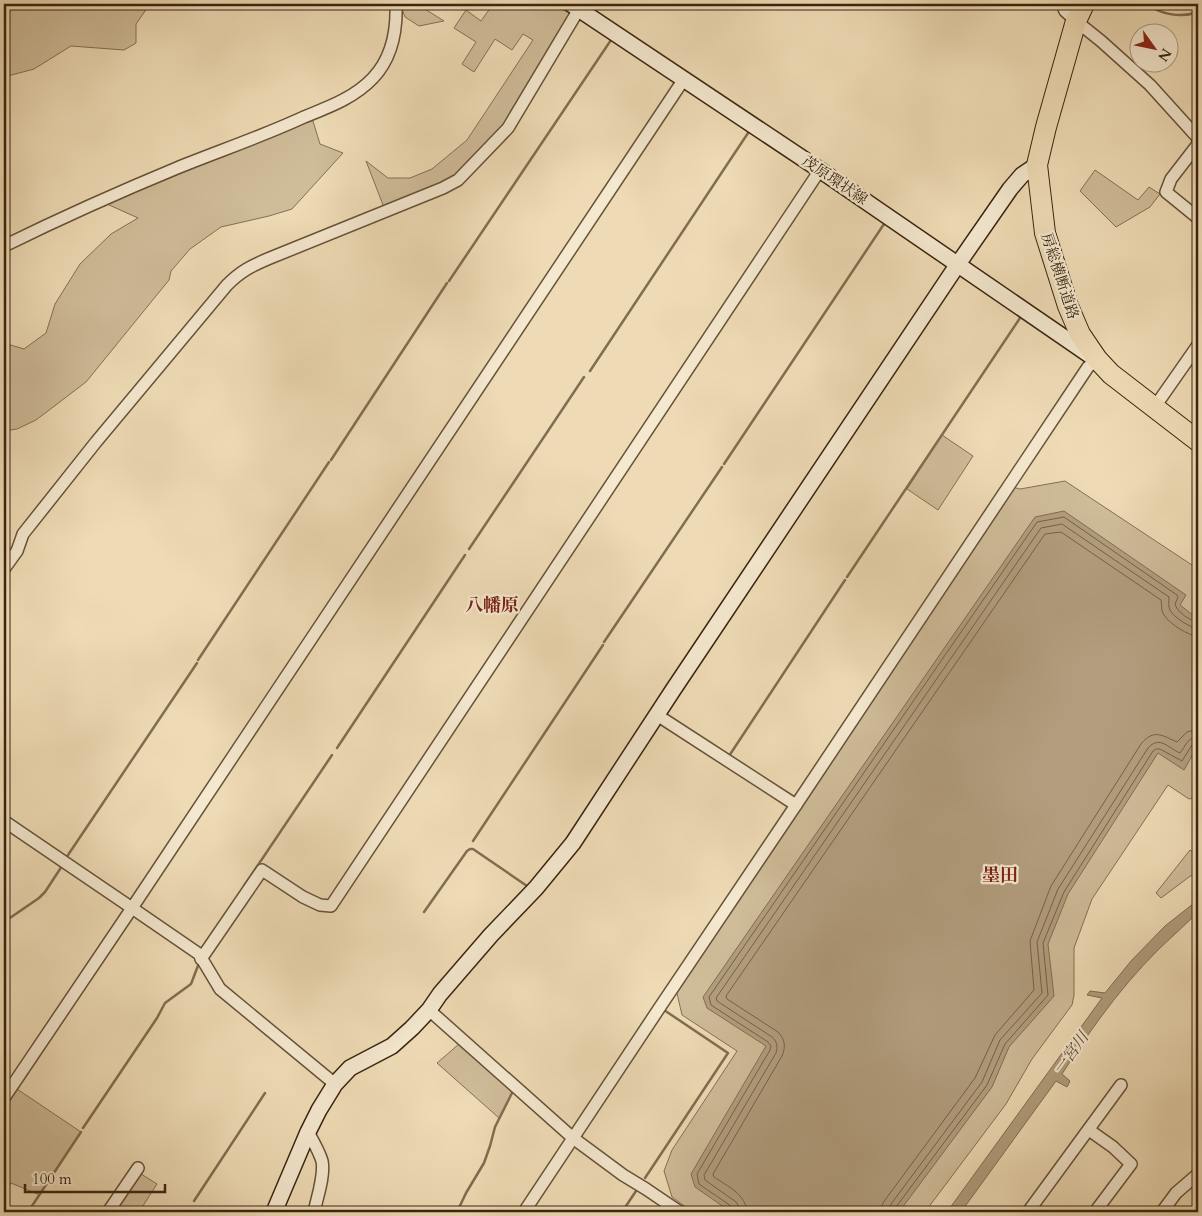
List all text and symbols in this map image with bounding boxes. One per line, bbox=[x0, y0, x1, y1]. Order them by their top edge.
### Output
north arrow bbox=[1130, 22, 1180, 72]
text: N bbox=[1153, 45, 1176, 65]
street label: 茂原環状線 bbox=[798, 151, 872, 209]
street label: 房総横断道路 bbox=[1037, 230, 1083, 322]
district label: 八幡原 bbox=[465, 593, 519, 618]
district label: 墨田 bbox=[982, 863, 1018, 888]
water label: 一宮川 bbox=[1048, 1026, 1095, 1079]
scale bar bbox=[25, 1161, 165, 1193]
text: 100 m bbox=[32, 1169, 72, 1189]

